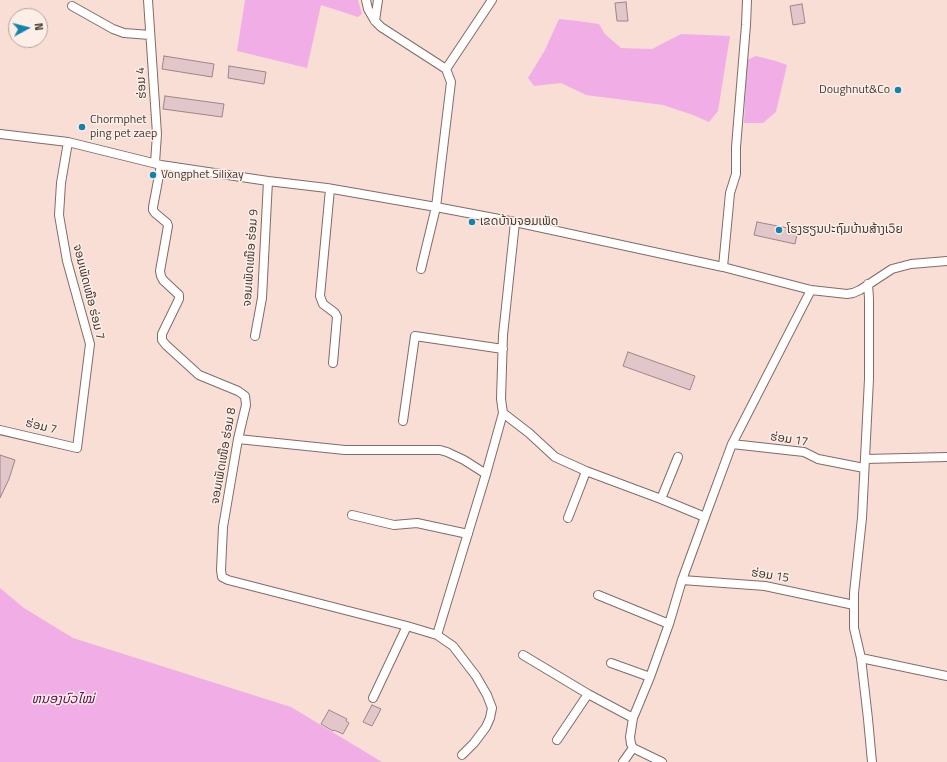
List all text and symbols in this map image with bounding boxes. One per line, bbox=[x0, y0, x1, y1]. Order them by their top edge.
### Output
north arrow bbox=[8, 8, 48, 48]
text: N bbox=[31, 22, 47, 31]
street label: ຮ່ອມ 4 bbox=[134, 67, 150, 99]
place label: Doughnut&Co bbox=[819, 83, 890, 97]
marker: Doughnut&Co bbox=[893, 85, 903, 95]
place label: Chormphet ping pet zaep bbox=[90, 113, 157, 141]
marker: Chormphet ping pet zaep bbox=[77, 122, 87, 132]
place label: Vongphet Silixay bbox=[161, 168, 244, 182]
marker: Vongphet Silixay bbox=[148, 170, 158, 180]
street label: ຈອມເພັດເໜືອ ຮ່ອມ 9 bbox=[240, 209, 262, 307]
place label: ເຂດບ້ານຈອມເພັດ bbox=[480, 215, 558, 229]
marker: ເຂດບ້ານຈອມເພັດ bbox=[467, 217, 477, 227]
place label: ໂຮງຮຽນປະຖົມບ້ານສ້າງເວົຍ bbox=[787, 223, 903, 237]
marker: ໂຮງຮຽນປະຖົມບ້ານສ້າງເວົຍ bbox=[774, 225, 784, 235]
street label: ຈອມເພັດເໜືອ ຮ່ອມ 7 bbox=[69, 243, 107, 341]
street label: ຈອມເພັດເໜືອ ຮ່ອມ 8 bbox=[208, 406, 240, 506]
street label: ຮ່ອມ 7 bbox=[24, 416, 58, 438]
street label: ຮ່ອມ 17 bbox=[769, 430, 809, 450]
street label: ຮ່ອມ 15 bbox=[750, 566, 790, 586]
water label: ຫນອງບົວໄໝ່ bbox=[32, 692, 94, 708]

